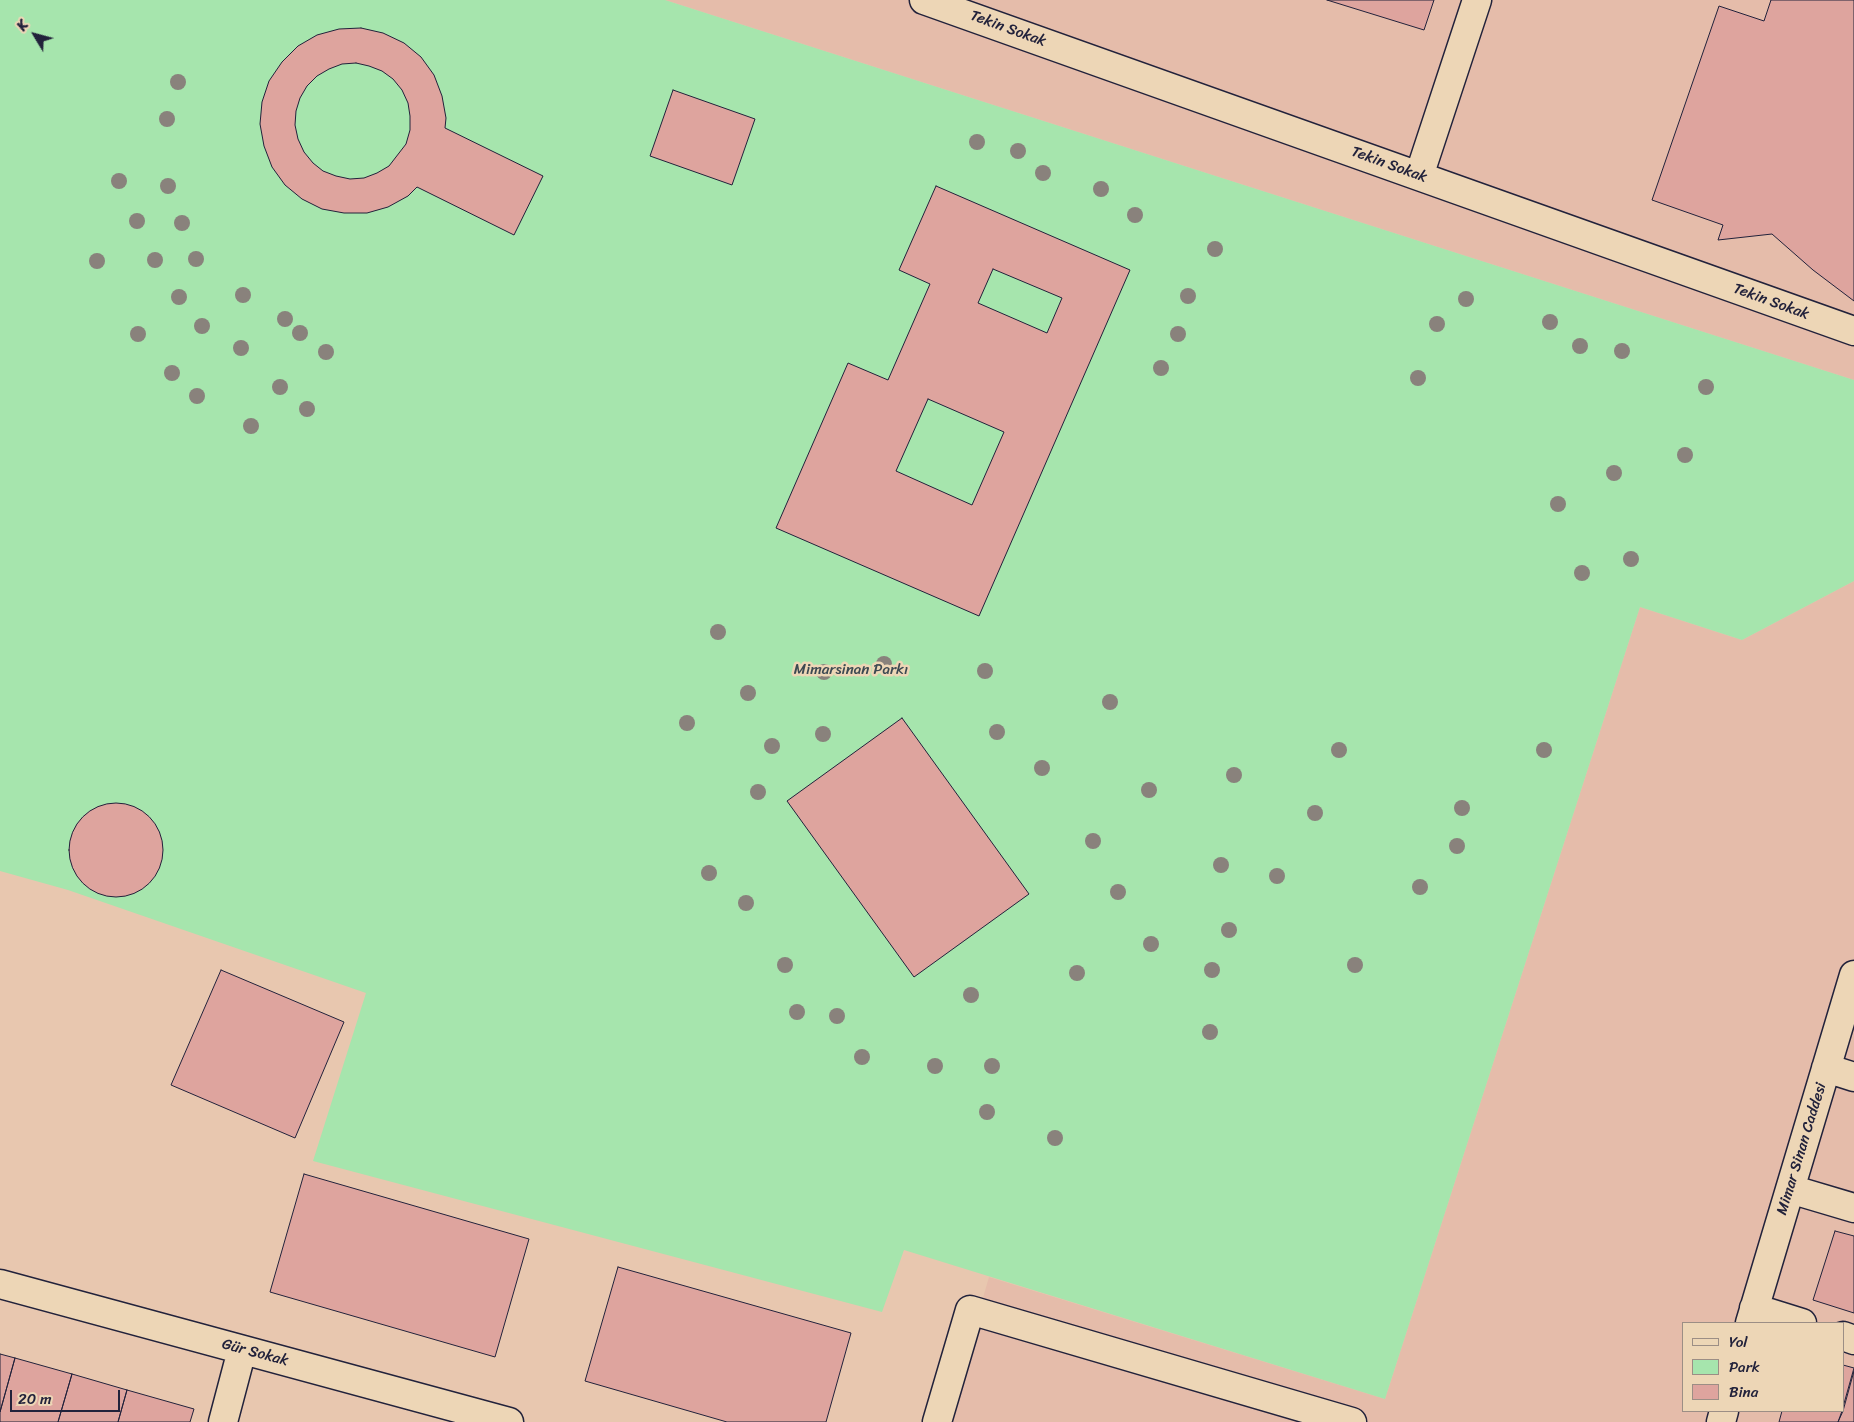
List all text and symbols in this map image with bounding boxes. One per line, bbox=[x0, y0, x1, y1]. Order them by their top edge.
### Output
street label: Tekin Sokak bbox=[968, 7, 1048, 51]
north arrow bbox=[10, 10, 60, 60]
text: K bbox=[10, 15, 35, 37]
street label: Tekin Sokak bbox=[1349, 143, 1429, 187]
street label: Tekin Sokak bbox=[1731, 280, 1811, 324]
park label: Mimarsinan Parkı bbox=[794, 661, 908, 679]
street label: Mimar Sinan Caddesi bbox=[1773, 1081, 1831, 1217]
legend bbox=[1682, 1322, 1844, 1412]
text: Yol bbox=[1729, 1329, 1748, 1355]
street label: Gür Sokak bbox=[220, 1336, 290, 1370]
text: Park bbox=[1729, 1354, 1760, 1380]
text: Bina bbox=[1729, 1379, 1758, 1405]
scale bar bbox=[12, 1380, 122, 1412]
text: 20 m bbox=[18, 1386, 52, 1412]

